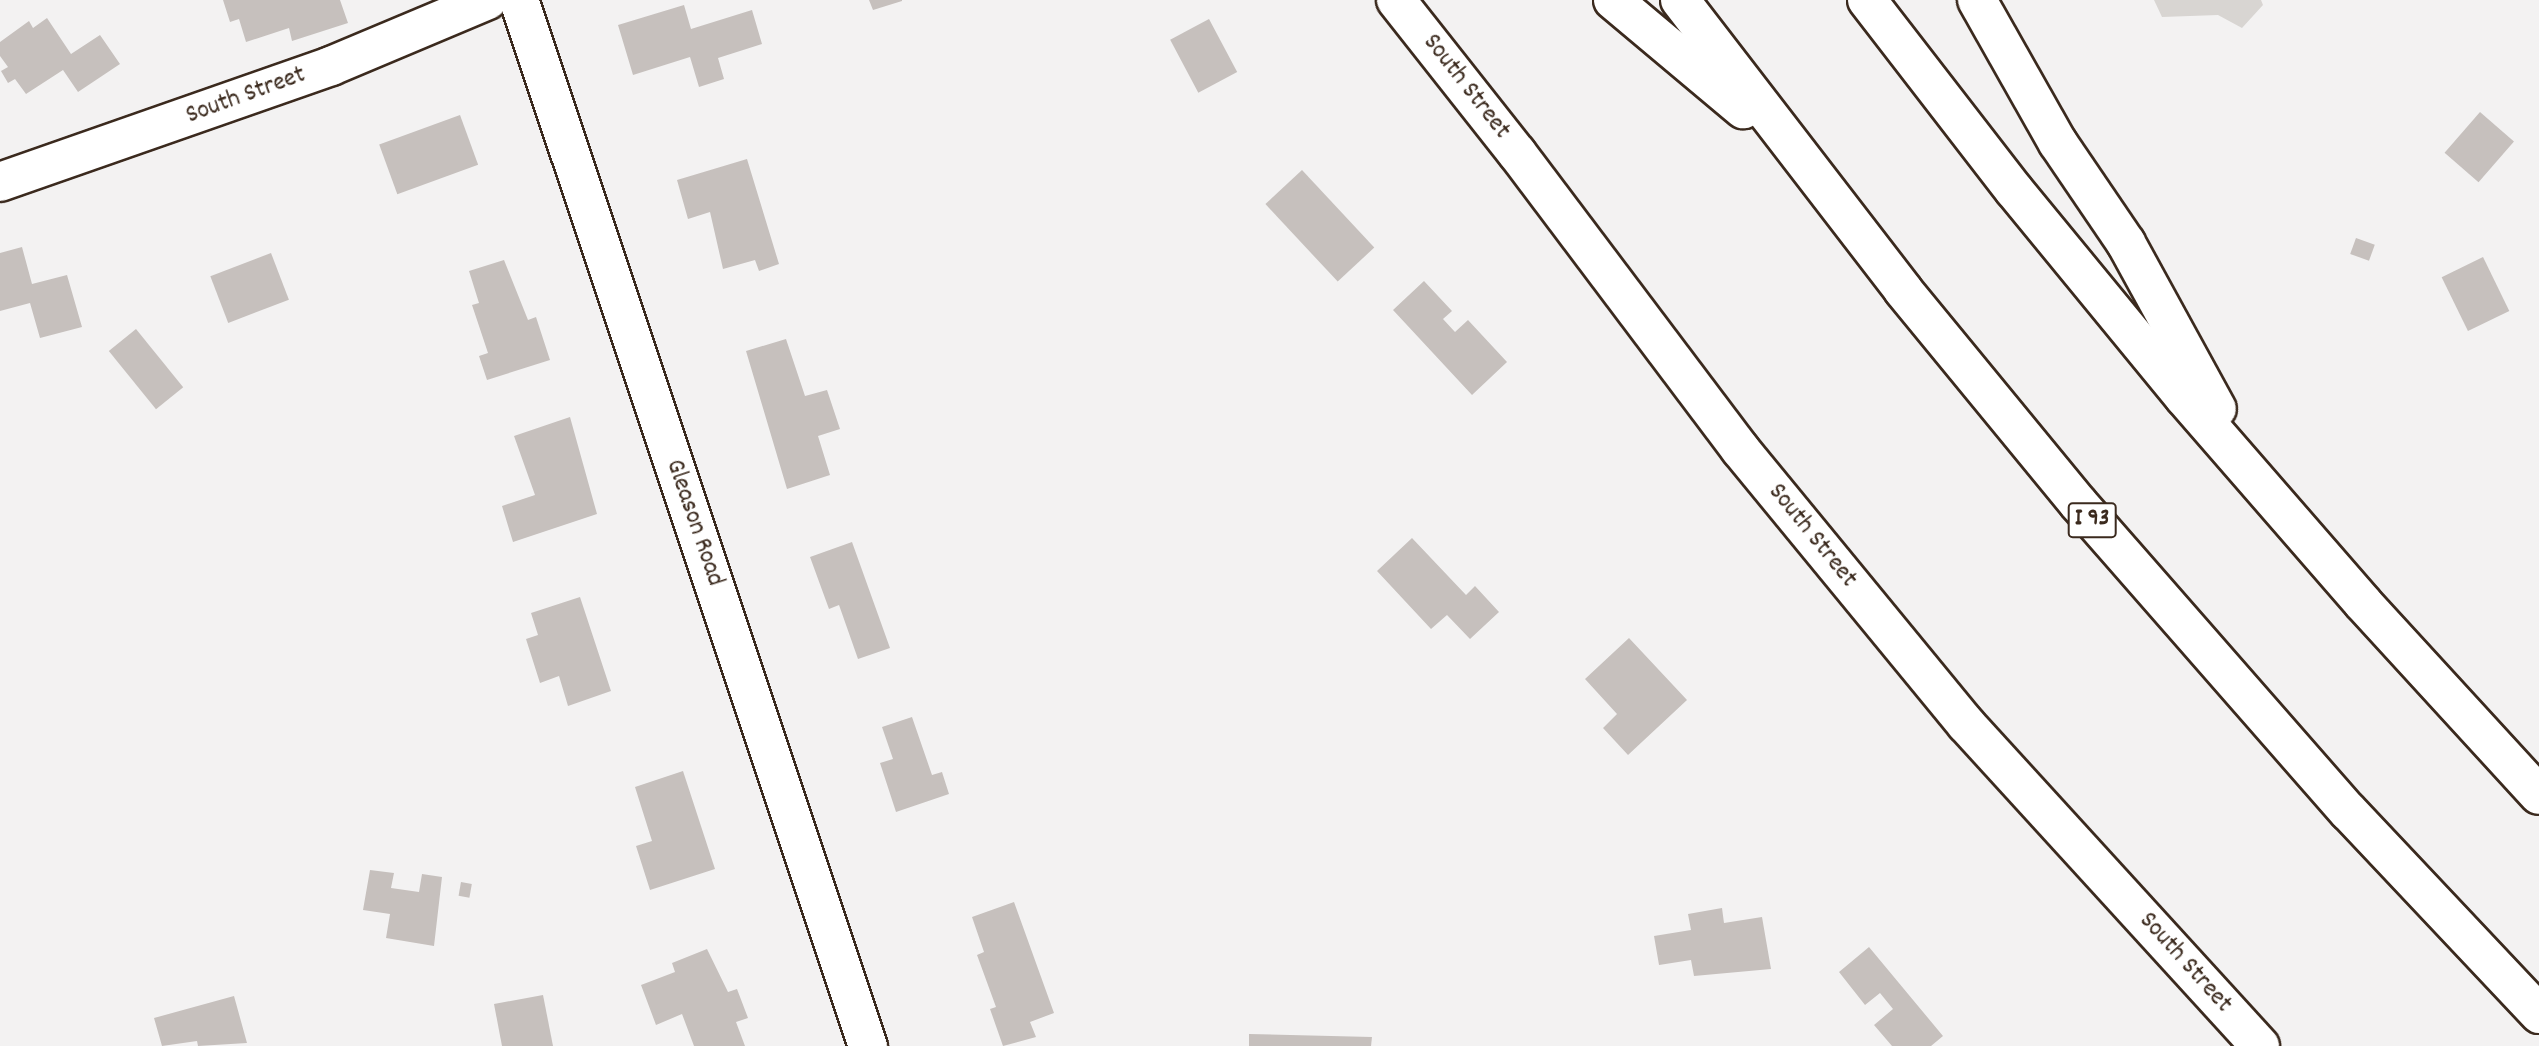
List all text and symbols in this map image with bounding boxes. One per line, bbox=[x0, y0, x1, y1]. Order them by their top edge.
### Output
street label: South Street bbox=[1415, 28, 1517, 146]
street label: South Street bbox=[182, 60, 310, 132]
street label: Gleason Road bbox=[658, 455, 730, 591]
street label: South Street bbox=[1761, 478, 1863, 594]
road number: I 93 bbox=[2068, 500, 2116, 540]
street label: South Street bbox=[2132, 906, 2238, 1020]

